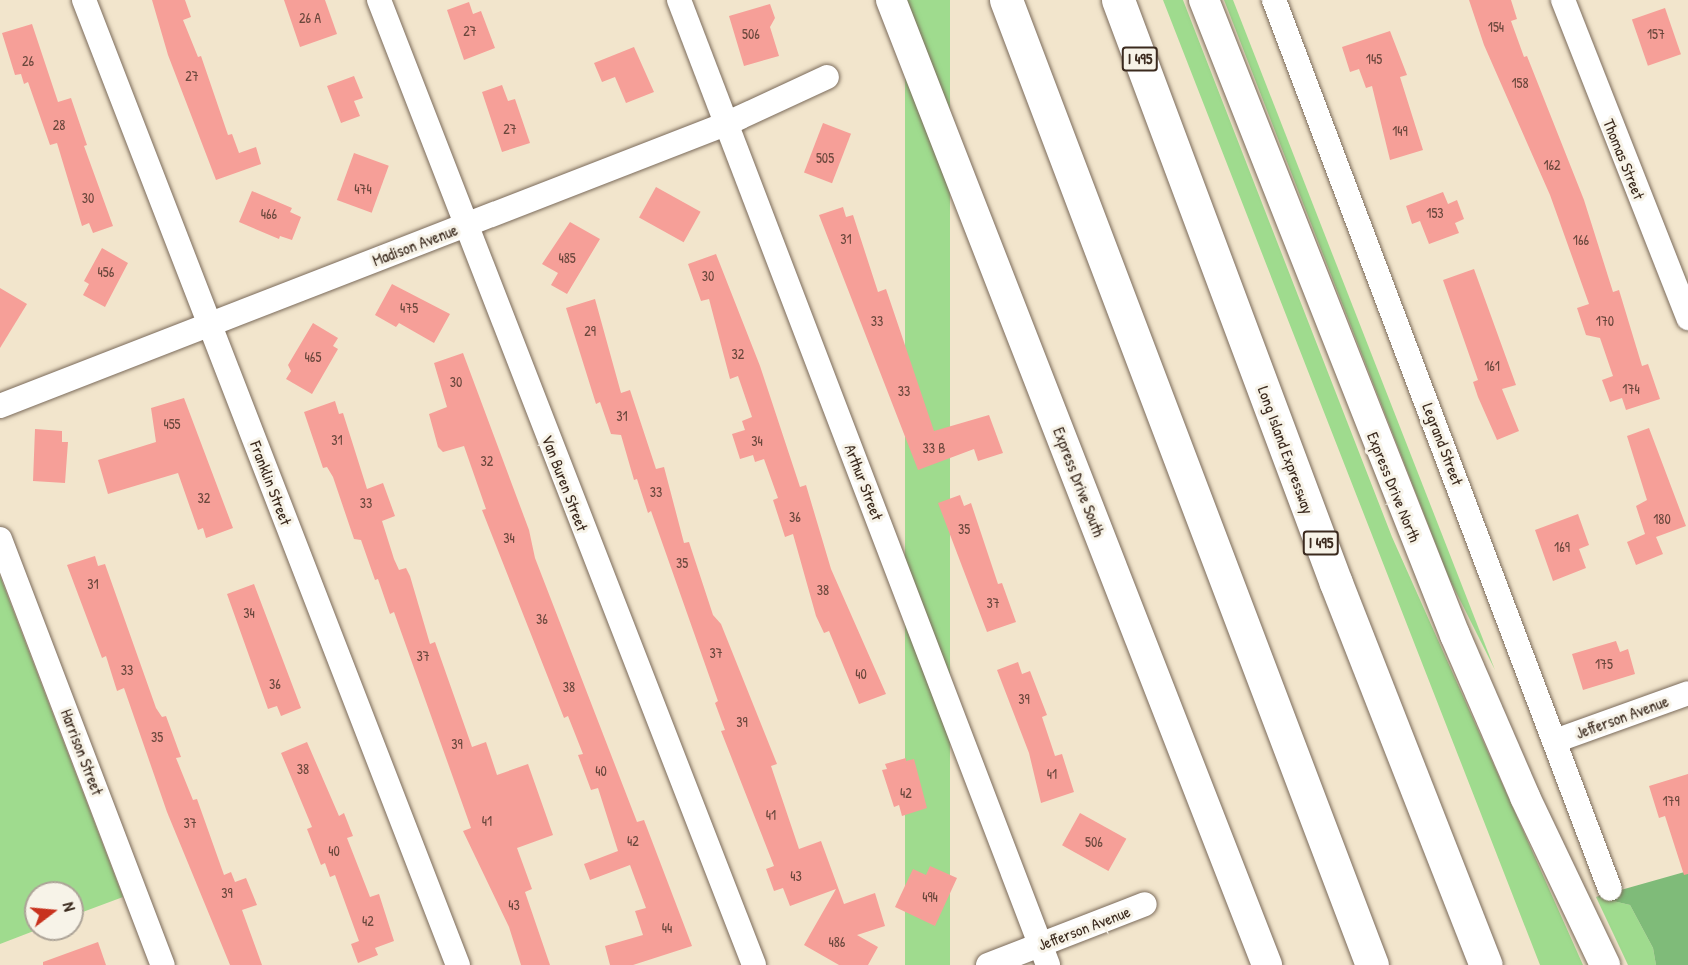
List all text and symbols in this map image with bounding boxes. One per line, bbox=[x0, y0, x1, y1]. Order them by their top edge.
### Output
house number: 26 A bbox=[299, 10, 321, 26]
house number: 154 bbox=[1488, 19, 1504, 35]
house number: 27 bbox=[463, 23, 477, 39]
house number: 506 bbox=[742, 26, 760, 42]
house number: 157 bbox=[1647, 26, 1665, 42]
road number: I 495 bbox=[1120, 47, 1160, 71]
house number: 145 bbox=[1366, 51, 1382, 67]
house number: 26 bbox=[22, 53, 34, 69]
house number: 27 bbox=[185, 68, 199, 84]
house number: 158 bbox=[1511, 75, 1529, 91]
street label: Thomas Street bbox=[1599, 116, 1649, 202]
house number: 28 bbox=[53, 117, 65, 133]
house number: 27 bbox=[503, 121, 517, 137]
house number: 149 bbox=[1392, 123, 1408, 139]
house number: 505 bbox=[816, 150, 834, 166]
house number: 162 bbox=[1543, 157, 1561, 173]
house number: 474 bbox=[354, 181, 372, 197]
house number: 30 bbox=[82, 190, 94, 206]
house number: 153 bbox=[1426, 205, 1444, 221]
house number: 466 bbox=[261, 206, 277, 222]
street label: Madison Avenue bbox=[370, 220, 460, 270]
house number: 31 bbox=[840, 231, 852, 247]
house number: 166 bbox=[1573, 232, 1589, 248]
house number: 485 bbox=[558, 250, 576, 266]
house number: 456 bbox=[98, 264, 114, 280]
house number: 30 bbox=[702, 268, 714, 284]
house number: 475 bbox=[400, 300, 418, 316]
house number: 33 bbox=[871, 313, 883, 329]
house number: 170 bbox=[1596, 313, 1614, 329]
house number: 29 bbox=[584, 323, 596, 339]
house number: 32 bbox=[732, 346, 744, 362]
house number: 465 bbox=[305, 349, 321, 365]
house number: 161 bbox=[1484, 358, 1500, 374]
house number: 30 bbox=[450, 374, 462, 390]
house number: 174 bbox=[1622, 381, 1640, 397]
house number: 33 bbox=[898, 383, 910, 399]
street label: Long Island Expressway bbox=[1254, 384, 1318, 516]
street label: Legrand Street bbox=[1419, 400, 1467, 488]
house number: 31 bbox=[616, 408, 628, 424]
house number: 455 bbox=[163, 416, 181, 432]
street label: Express Drive South bbox=[1049, 424, 1109, 540]
street label: Express Drive North bbox=[1363, 429, 1425, 545]
house number: 31 bbox=[331, 432, 343, 448]
street label: Van Buren Street bbox=[538, 432, 592, 534]
house number: 34 bbox=[751, 433, 763, 449]
street label: Franklin Street bbox=[246, 438, 296, 528]
house number: 33 B bbox=[923, 440, 945, 456]
street label: Arthur Street bbox=[841, 441, 887, 523]
house number: 32 bbox=[481, 453, 493, 469]
house number: 33 bbox=[650, 484, 662, 500]
house number: 32 bbox=[198, 490, 210, 506]
house number: 33 bbox=[360, 495, 372, 511]
house number: 36 bbox=[789, 509, 801, 525]
house number: 180 bbox=[1653, 511, 1671, 527]
house number: 35 bbox=[958, 521, 970, 537]
house number: 34 bbox=[503, 530, 515, 546]
road number: I 495 bbox=[1302, 531, 1340, 555]
house number: 169 bbox=[1554, 539, 1570, 555]
house number: 35 bbox=[676, 555, 688, 571]
house number: 31 bbox=[87, 576, 99, 592]
house number: 38 bbox=[817, 582, 829, 598]
house number: 37 bbox=[986, 595, 1000, 611]
house number: 34 bbox=[243, 605, 255, 621]
house number: 36 bbox=[536, 611, 548, 627]
house number: 37 bbox=[709, 645, 723, 661]
house number: 37 bbox=[416, 648, 430, 664]
house number: 175 bbox=[1595, 656, 1613, 672]
house number: 33 bbox=[121, 662, 133, 678]
house number: 40 bbox=[855, 666, 867, 682]
house number: 36 bbox=[269, 676, 281, 692]
house number: 38 bbox=[563, 679, 575, 695]
house number: 39 bbox=[1018, 691, 1030, 707]
street label: Jefferson Avenue bbox=[1573, 691, 1671, 743]
street label: Harrison Street bbox=[57, 706, 107, 798]
house number: 39 bbox=[736, 714, 748, 730]
house number: 35 bbox=[151, 729, 163, 745]
house number: 39 bbox=[451, 736, 463, 752]
house number: 38 bbox=[297, 761, 309, 777]
house number: 40 bbox=[595, 763, 607, 779]
house number: 41 bbox=[1047, 766, 1057, 782]
house number: 42 bbox=[900, 785, 912, 801]
house number: 179 bbox=[1662, 793, 1680, 809]
house number: 41 bbox=[766, 807, 776, 823]
house number: 41 bbox=[482, 813, 492, 829]
house number: 37 bbox=[183, 815, 197, 831]
house number: 42 bbox=[627, 833, 639, 849]
house number: 506 bbox=[1085, 834, 1103, 850]
house number: 40 bbox=[328, 843, 340, 859]
house number: 43 bbox=[790, 868, 802, 884]
north arrow bbox=[24, 881, 84, 941]
house number: 39 bbox=[221, 885, 233, 901]
house number: 494 bbox=[922, 889, 938, 905]
house number: 43 bbox=[508, 897, 520, 913]
text: N bbox=[58, 899, 81, 914]
street label: Jefferson Avenue bbox=[1035, 902, 1133, 954]
house number: 42 bbox=[362, 913, 374, 929]
house number: 44 bbox=[662, 920, 672, 936]
house number: 486 bbox=[829, 934, 845, 950]

